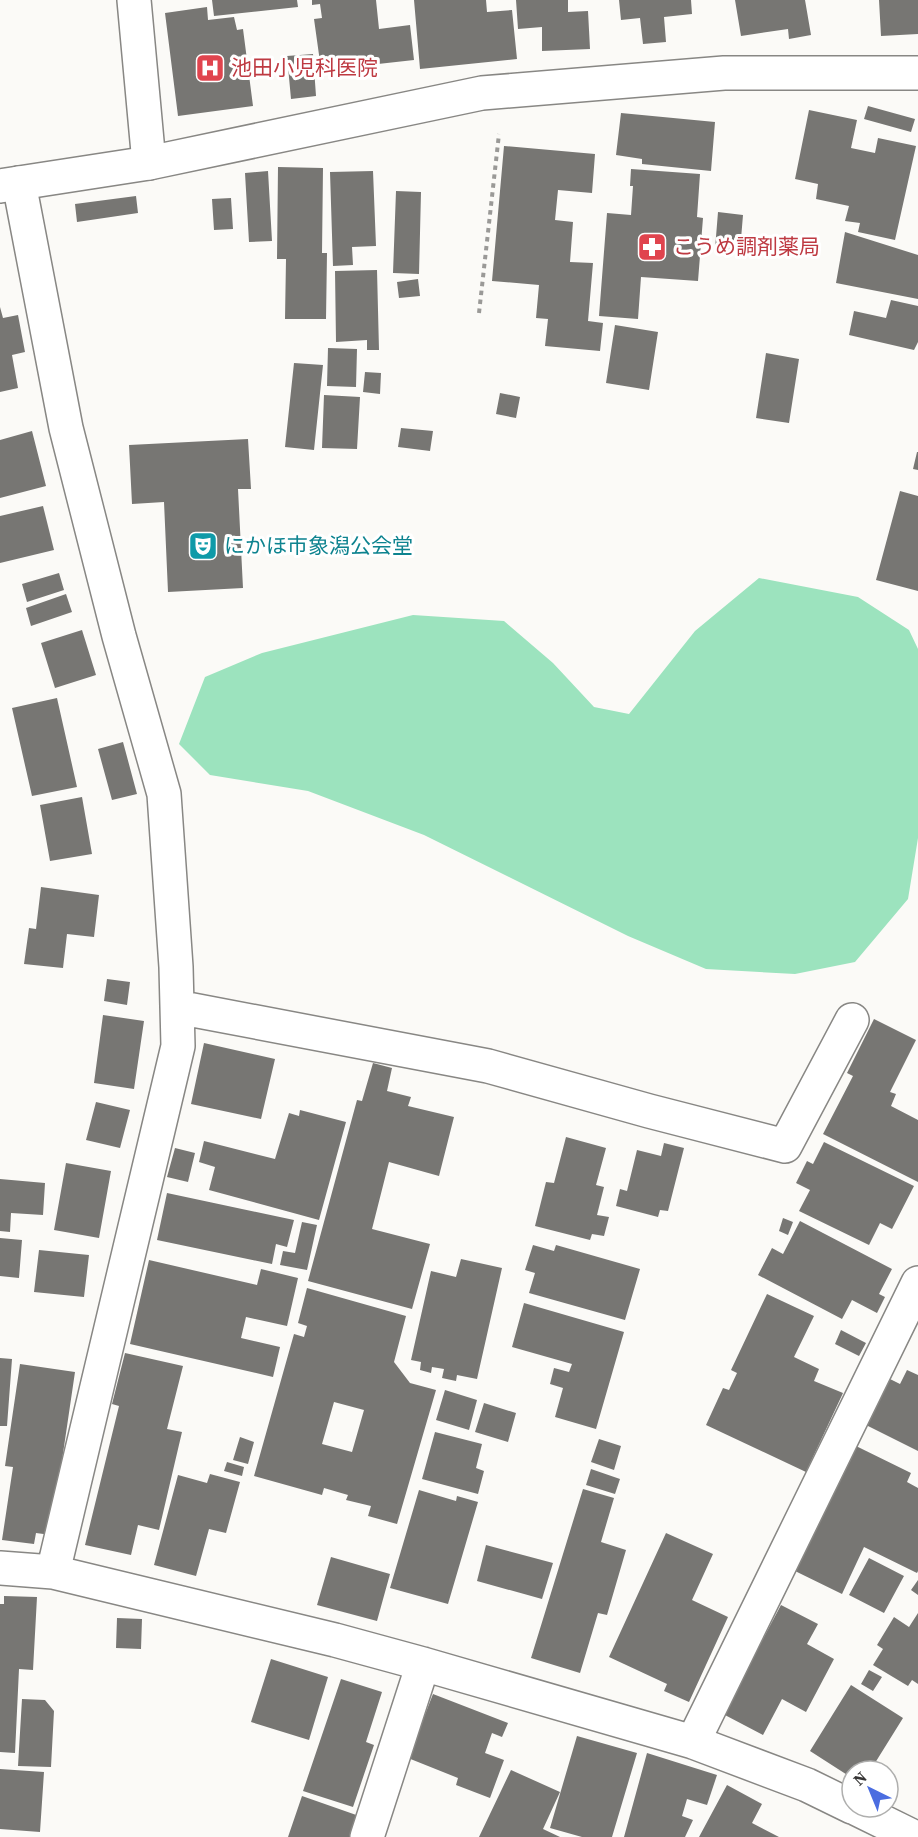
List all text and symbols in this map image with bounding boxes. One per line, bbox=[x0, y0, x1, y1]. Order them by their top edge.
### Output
hospital icon: 池田小児科医院 bbox=[194, 52, 226, 84]
place label: 池田小児科医院 bbox=[231, 53, 378, 82]
pharmacy icon: こうめ調剤薬局 bbox=[636, 231, 668, 263]
place label: こうめ調剤薬局 bbox=[673, 232, 820, 261]
theatre icon: にかほ市象潟公会堂 bbox=[187, 530, 219, 562]
place label: にかほ市象潟公会堂 bbox=[224, 531, 413, 560]
north arrow bbox=[840, 1759, 900, 1819]
text: N bbox=[848, 1766, 872, 1790]

